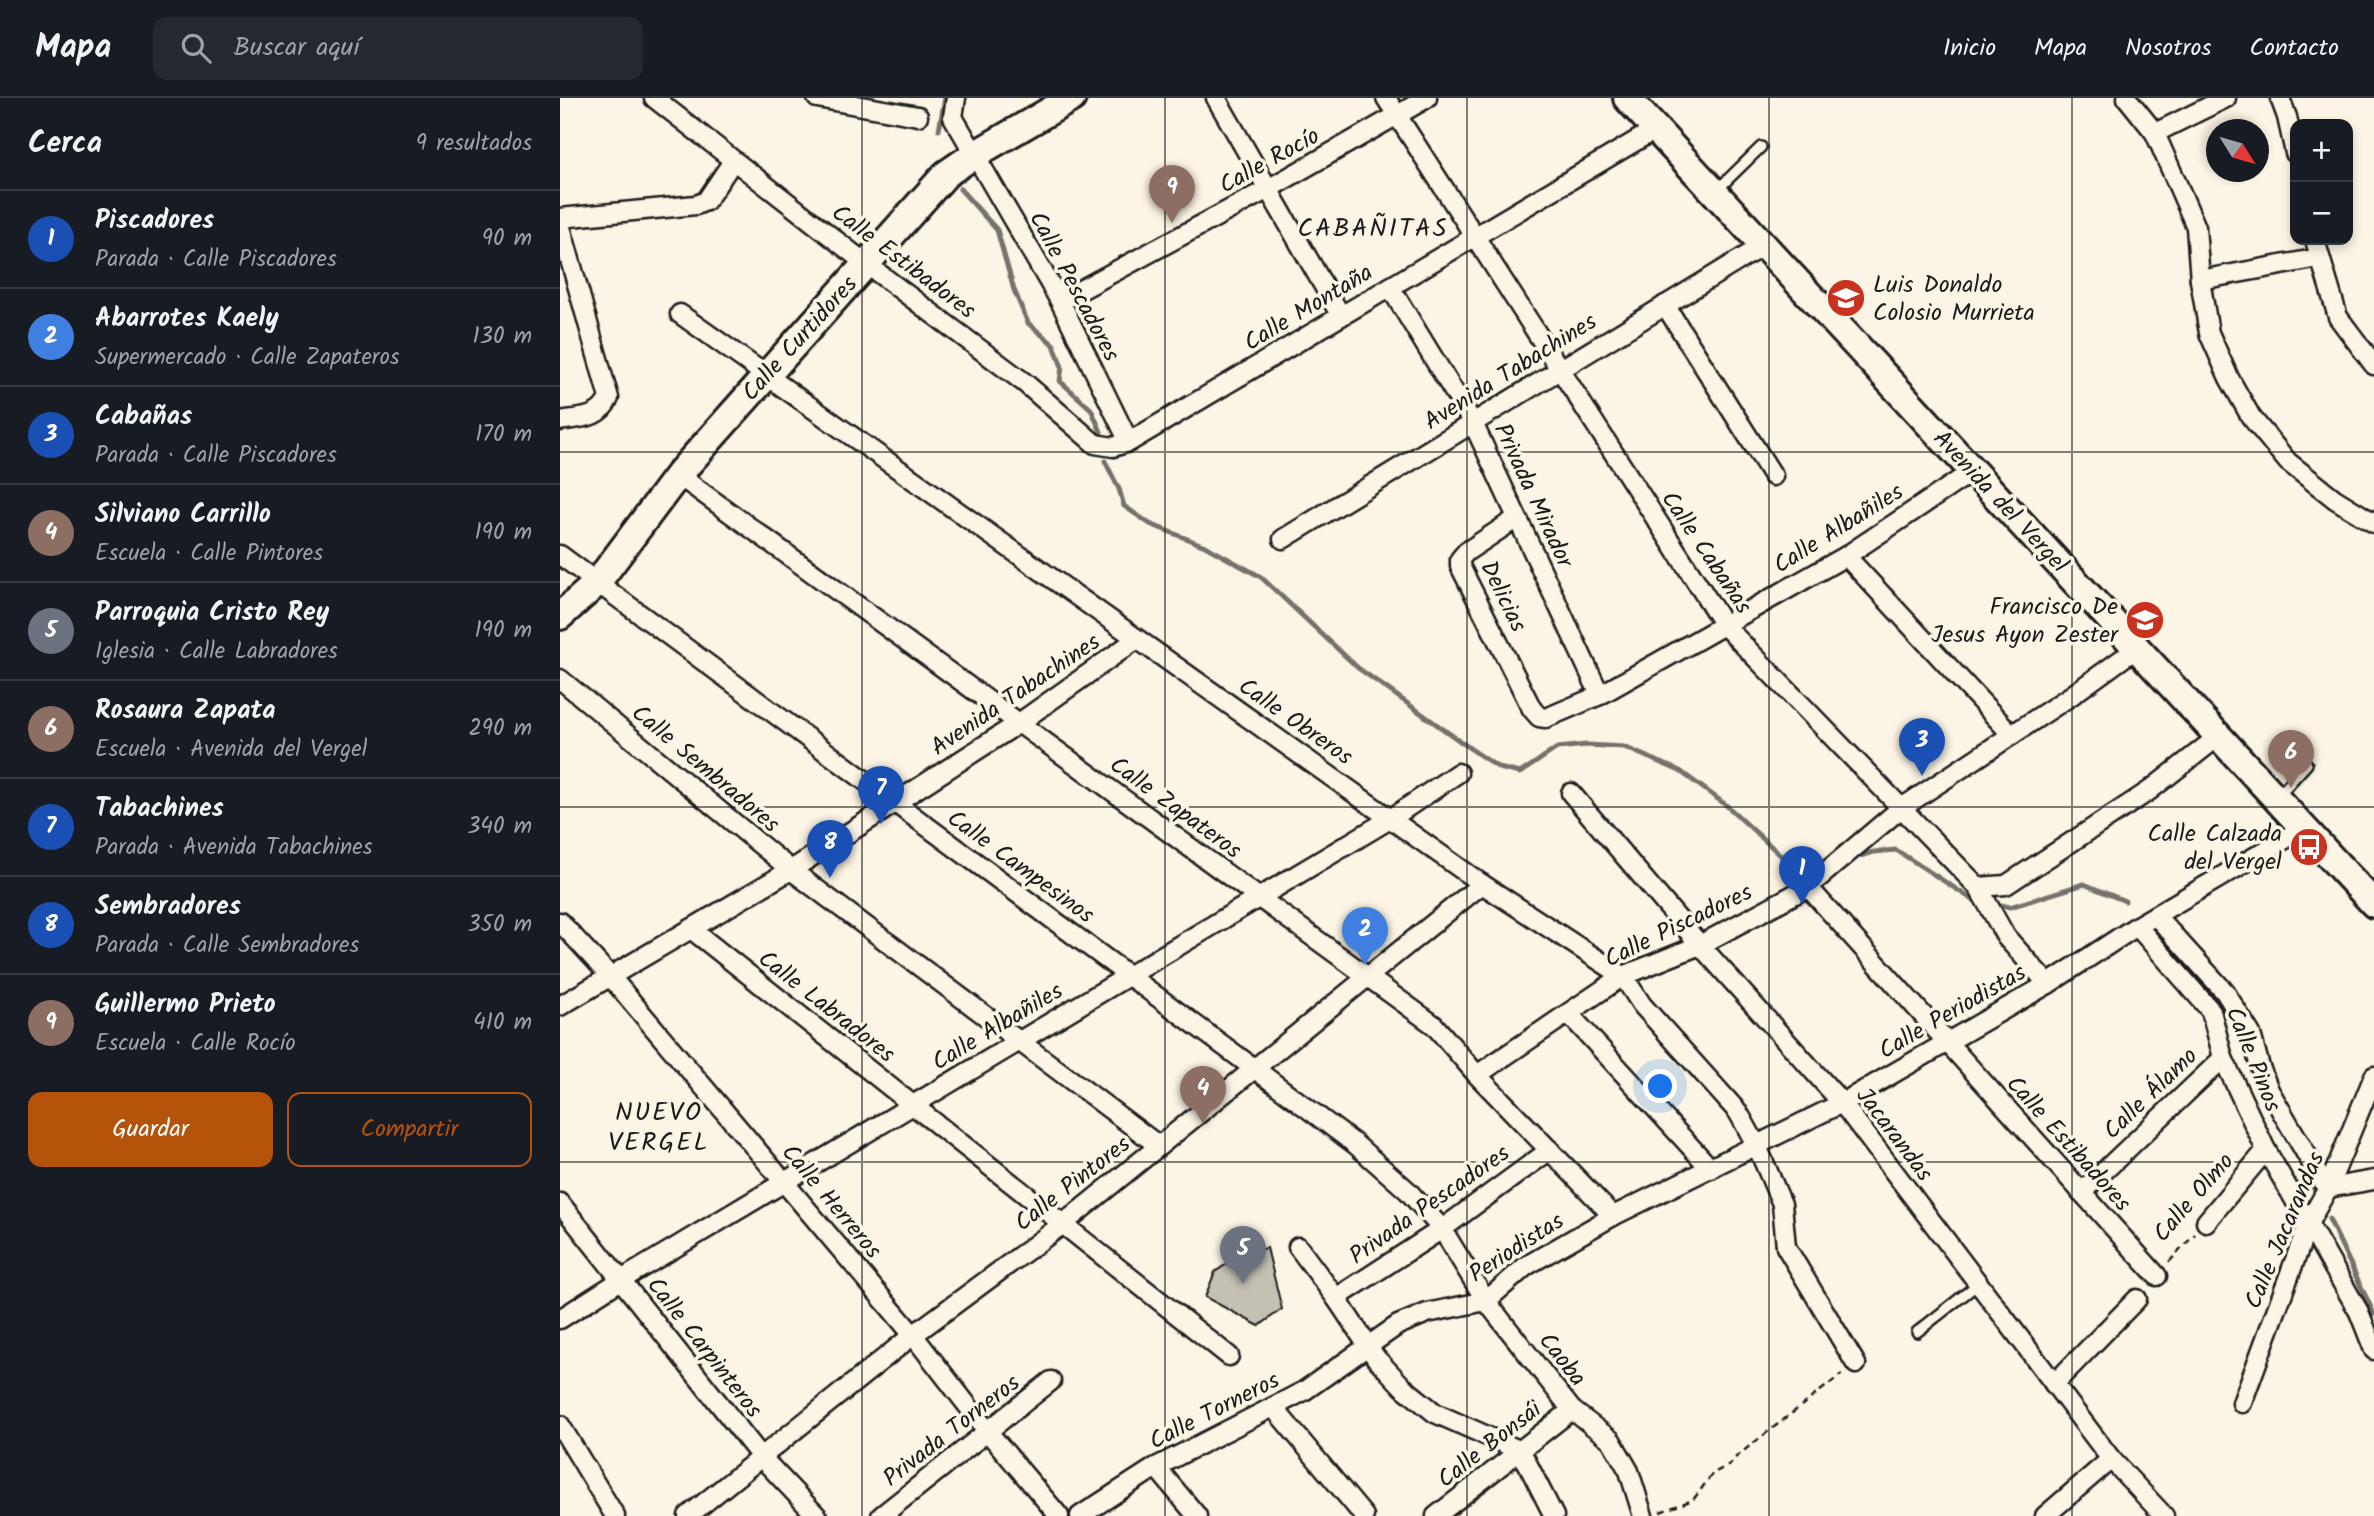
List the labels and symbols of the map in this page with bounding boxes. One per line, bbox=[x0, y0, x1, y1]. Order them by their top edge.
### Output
street label: Calle Rocío bbox=[1212, 118, 1327, 205]
north arrow bbox=[2206, 119, 2269, 182]
pin: 9 bbox=[1149, 165, 1195, 223]
street label: Calle Estibadores bbox=[822, 195, 984, 330]
street label: Calle Pescadores bbox=[1018, 204, 1130, 369]
district label: CABAÑITAS bbox=[1298, 208, 1448, 250]
street label: Calle Montaña bbox=[1237, 254, 1381, 362]
place label: Luis Donaldo Colosio Murrieta bbox=[1873, 266, 2035, 333]
street label: Calle Curtidores bbox=[733, 267, 868, 411]
school or university icon: Luis Donaldo Colosio Murrieta bbox=[1825, 277, 1867, 319]
street label: Avenida Tabachines bbox=[1417, 303, 1605, 441]
street label: Privada Mirador bbox=[1482, 417, 1584, 576]
street label: Avenida del Vergel bbox=[1923, 421, 2077, 583]
street label: Calle Albañiles bbox=[1766, 474, 1912, 585]
street label: Calle Cabañas bbox=[1650, 483, 1762, 622]
street label: Delicias bbox=[1469, 554, 1537, 639]
place label: Francisco De Jesus Ayon Zester bbox=[1931, 588, 2120, 655]
school or university icon: Francisco De Jesus Ayon Zester bbox=[2124, 599, 2166, 641]
street label: Avenida Tabachines bbox=[923, 624, 1109, 767]
street label: Calle Obreros bbox=[1230, 668, 1361, 776]
street label: Calle Sembradores bbox=[622, 695, 788, 843]
pin: 3 bbox=[1899, 718, 1945, 776]
pin: 6 bbox=[2268, 730, 2314, 788]
street label: Calle Zapateros bbox=[1101, 747, 1250, 870]
pin: 7 bbox=[858, 766, 904, 824]
street label: Calle Campesinos bbox=[938, 800, 1102, 934]
place label: Calle Calzada del Vergel bbox=[2148, 815, 2282, 882]
pin: 8 bbox=[807, 820, 853, 878]
bus stop icon: Calle Calzada del Vergel bbox=[2288, 826, 2330, 868]
pin: 1 bbox=[1779, 846, 1825, 904]
street label: Calle Piscadores bbox=[1598, 874, 1759, 979]
pin: 2 bbox=[1342, 907, 1388, 965]
street label: Calle Labradores bbox=[749, 941, 903, 1074]
street label: Calle Periodistas bbox=[1872, 954, 2034, 1070]
street label: Calle Albañiles bbox=[924, 973, 1071, 1082]
street label: Calle Pinos bbox=[2214, 1001, 2291, 1118]
street label: Calle Álamo bbox=[2095, 1038, 2208, 1150]
pin: 4 bbox=[1180, 1066, 1226, 1124]
street label: Calle Estibadores bbox=[1996, 1067, 2140, 1221]
your location bbox=[1643, 1069, 1677, 1103]
street label: Jacarandas bbox=[1845, 1079, 1942, 1191]
district label: NUEVO VERGEL bbox=[608, 1092, 710, 1164]
street label: Calle Pintores bbox=[1006, 1126, 1139, 1242]
street label: Privada Pescadores bbox=[1341, 1135, 1518, 1275]
street label: Calle Herreros bbox=[771, 1136, 891, 1268]
street label: Calle Olmo bbox=[2144, 1144, 2244, 1252]
street label: Calle Jacarandas bbox=[2235, 1146, 2336, 1315]
street label: Periodistas bbox=[1461, 1203, 1572, 1294]
pin: 5 bbox=[1220, 1226, 1266, 1284]
street label: Calle Carpinteros bbox=[636, 1269, 772, 1427]
street label: Caoba bbox=[1528, 1324, 1596, 1396]
street label: Calle Torneros bbox=[1143, 1362, 1287, 1461]
street label: Privada Torneros bbox=[875, 1365, 1029, 1497]
street label: Calle Bonsái bbox=[1429, 1391, 1552, 1499]

